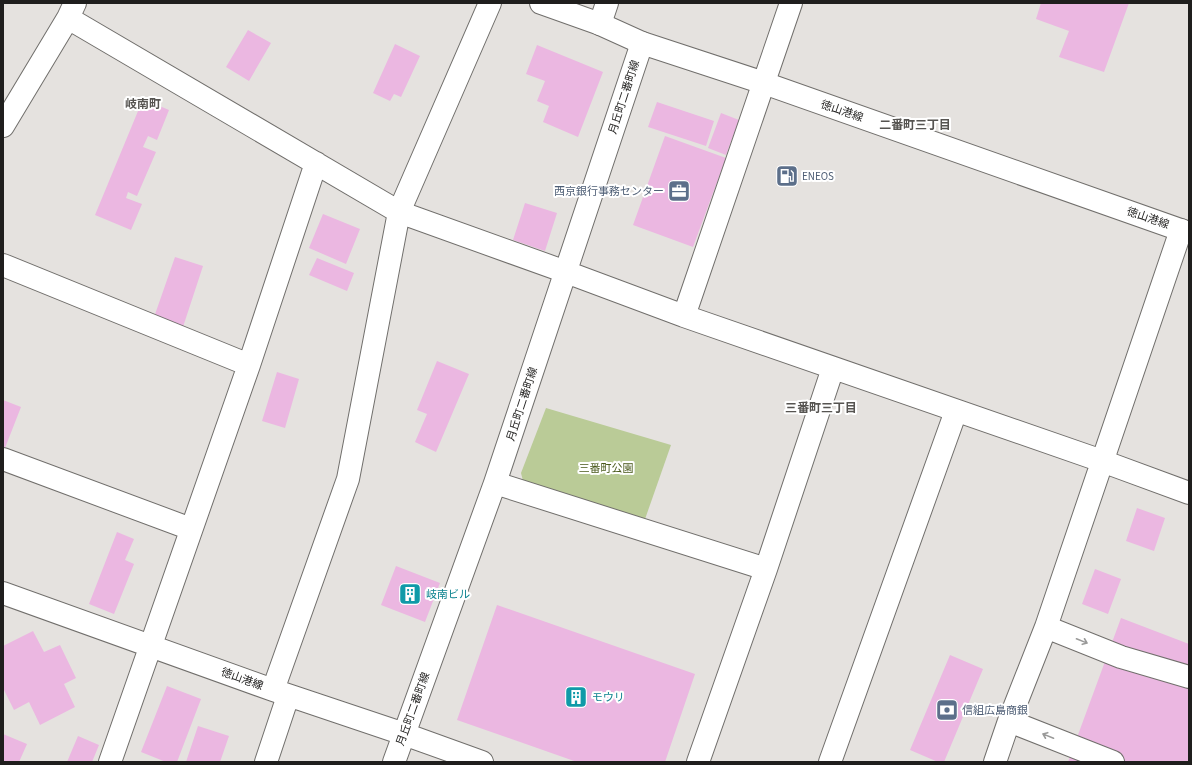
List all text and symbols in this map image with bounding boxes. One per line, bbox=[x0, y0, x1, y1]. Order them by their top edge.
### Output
street label: 月丘町二番町線 bbox=[605, 58, 643, 136]
district label: 岐南町 bbox=[125, 96, 161, 113]
street label: 徳山港線 bbox=[819, 97, 865, 125]
district label: 二番町三丁目 bbox=[879, 117, 951, 134]
fuel station icon: ENEOS bbox=[774, 163, 800, 189]
place label: ENEOS bbox=[802, 169, 834, 184]
office icon: 西京銀行事務センター bbox=[666, 178, 692, 204]
place label: 西京銀行事務センター bbox=[554, 184, 664, 199]
street label: 徳山港線 bbox=[1125, 204, 1171, 232]
street label: 月丘町二番町線 bbox=[503, 365, 541, 443]
district label: 三番町三丁目 bbox=[785, 400, 857, 417]
park label: 三番町公園 bbox=[579, 461, 634, 476]
building icon: 岐南ビル bbox=[397, 581, 423, 607]
place label: 岐南ビル bbox=[426, 587, 470, 602]
one-way arrow bbox=[1076, 638, 1088, 646]
street label: 徳山港線 bbox=[219, 664, 265, 694]
street label: 月丘町二番町線 bbox=[393, 670, 433, 748]
building icon: モウリ bbox=[563, 684, 589, 710]
place label: モウリ bbox=[592, 690, 625, 705]
bank icon: 信組広島商銀 bbox=[934, 697, 960, 723]
place label: 信組広島商銀 bbox=[962, 703, 1028, 718]
one-way arrow bbox=[1042, 732, 1054, 740]

